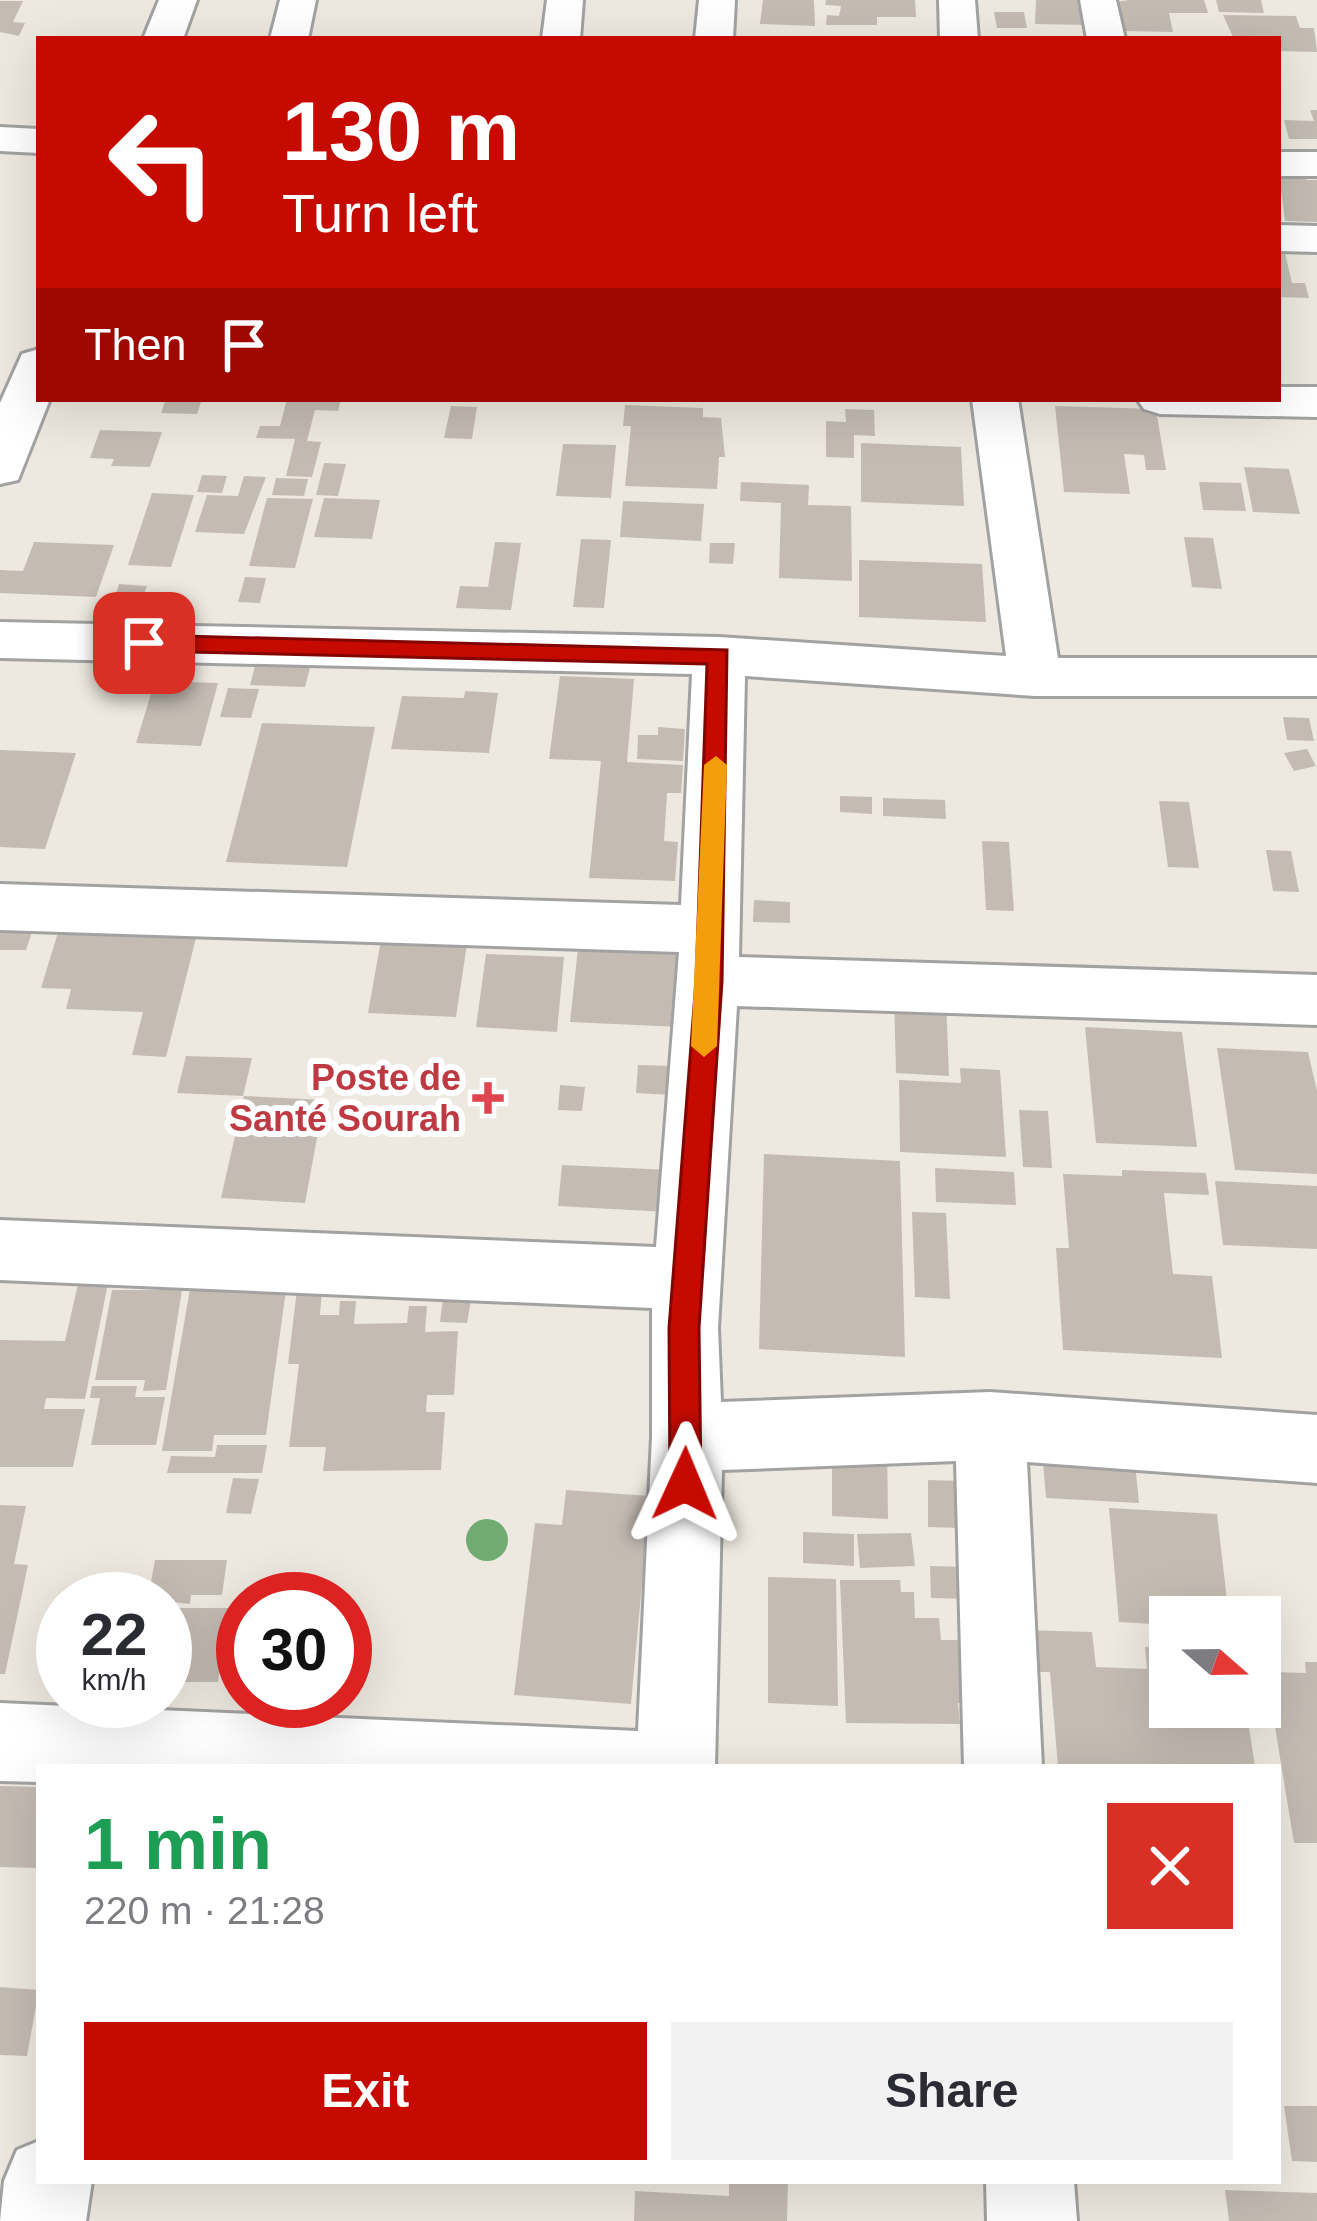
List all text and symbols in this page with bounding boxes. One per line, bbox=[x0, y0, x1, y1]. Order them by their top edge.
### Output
icon: left bbox=[84, 84, 240, 240]
text: 130 m bbox=[282, 84, 520, 178]
text: Turn left bbox=[282, 183, 478, 243]
icon: arrive bbox=[211, 312, 277, 378]
text: Then bbox=[84, 319, 187, 370]
pin bbox=[93, 592, 195, 694]
icon: arrive bbox=[111, 610, 177, 676]
place label: Poste de Santé Sourah bbox=[229, 1057, 461, 1139]
marker: Poste de Santé Sourah bbox=[472, 1082, 504, 1114]
position arrow bbox=[622, 1421, 748, 1547]
speed limit sign: 30 bbox=[216, 1572, 372, 1728]
north arrow bbox=[1149, 1596, 1281, 1728]
map controls bbox=[1149, 1596, 1281, 1728]
text: 22 bbox=[81, 1601, 147, 1668]
text: km/h bbox=[81, 1663, 147, 1696]
button: close bbox=[1107, 1803, 1233, 1929]
text: 1 min bbox=[84, 1804, 272, 1884]
text: 220 m · 21:28 bbox=[84, 1889, 325, 1932]
button: Exit bbox=[84, 2022, 647, 2160]
button: Share bbox=[671, 2022, 1233, 2160]

